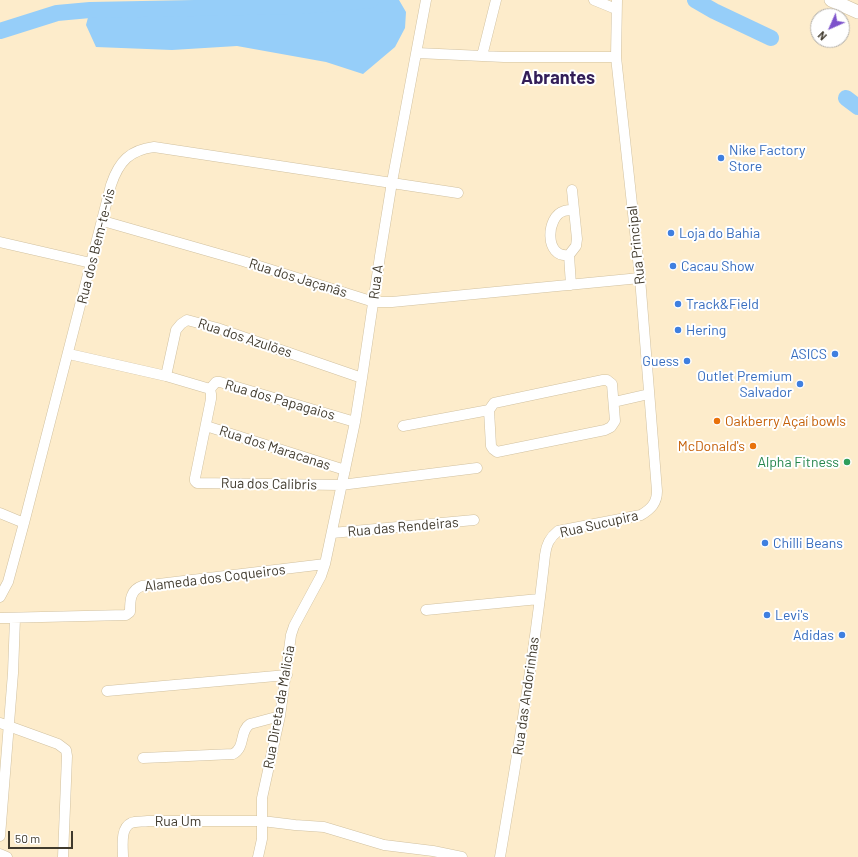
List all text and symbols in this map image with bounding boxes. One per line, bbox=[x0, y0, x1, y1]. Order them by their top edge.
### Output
north arrow bbox=[810, 8, 850, 48]
text: N bbox=[815, 29, 829, 43]
district label: Abrantes bbox=[521, 67, 595, 89]
place label: Nike Factory Store bbox=[729, 142, 805, 174]
marker: Nike Factory Store bbox=[716, 153, 726, 163]
street label: Rua dos Bem-te-vis bbox=[74, 186, 118, 306]
street label: Rua Principal bbox=[623, 205, 649, 285]
place label: Loja do Bahia bbox=[679, 225, 760, 241]
marker: Loja do Bahia bbox=[666, 228, 676, 238]
street label: Rua dos Jaçanãs bbox=[247, 255, 349, 301]
place label: Cacau Show bbox=[681, 258, 754, 274]
marker: Cacau Show bbox=[668, 261, 678, 271]
street label: Rua A bbox=[366, 264, 386, 300]
place label: Track&Field bbox=[686, 296, 759, 312]
marker: Track&Field bbox=[673, 299, 683, 309]
street label: Rua dos Azulões bbox=[196, 315, 294, 361]
place label: Hering bbox=[686, 322, 726, 338]
marker: Hering bbox=[673, 325, 683, 335]
place label: ASICS bbox=[791, 346, 827, 362]
marker: ASICS bbox=[830, 349, 840, 359]
place label: Guess bbox=[642, 353, 679, 369]
marker: Guess bbox=[682, 356, 692, 366]
place label: Outlet Premium Salvador bbox=[697, 368, 792, 400]
street label: Rua dos Papagaios bbox=[223, 376, 337, 424]
marker: Outlet Premium Salvador bbox=[795, 379, 805, 389]
place label: Oakberry Açaí bowls bbox=[725, 413, 846, 429]
marker: Oakberry Açaí bowls bbox=[712, 416, 722, 426]
street label: Rua dos Maracanas bbox=[217, 422, 333, 474]
place label: McDonald's bbox=[678, 438, 745, 454]
marker: McDonald's bbox=[748, 441, 758, 451]
place label: Alpha Fitness bbox=[757, 454, 839, 470]
marker: Alpha Fitness bbox=[842, 457, 852, 467]
street label: Rua dos Calibris bbox=[221, 475, 317, 493]
street label: Rua Sucupira bbox=[558, 507, 640, 541]
street label: Rua das Rendeiras bbox=[347, 514, 459, 540]
place label: Chilli Beans bbox=[773, 535, 843, 551]
marker: Chilli Beans bbox=[760, 538, 770, 548]
street label: Alameda dos Coqueiros bbox=[144, 561, 286, 595]
place label: Levi's bbox=[775, 607, 809, 623]
marker: Levi's bbox=[762, 610, 772, 620]
place label: Adidas bbox=[793, 627, 834, 643]
marker: Adidas bbox=[837, 630, 847, 640]
street label: Rua das Andorinhas bbox=[509, 636, 543, 756]
street label: Rua Direta da Malicia bbox=[260, 644, 298, 770]
street label: Rua Um bbox=[155, 813, 201, 829]
scale bar bbox=[10, 823, 75, 849]
text: 50 m bbox=[15, 831, 40, 845]

